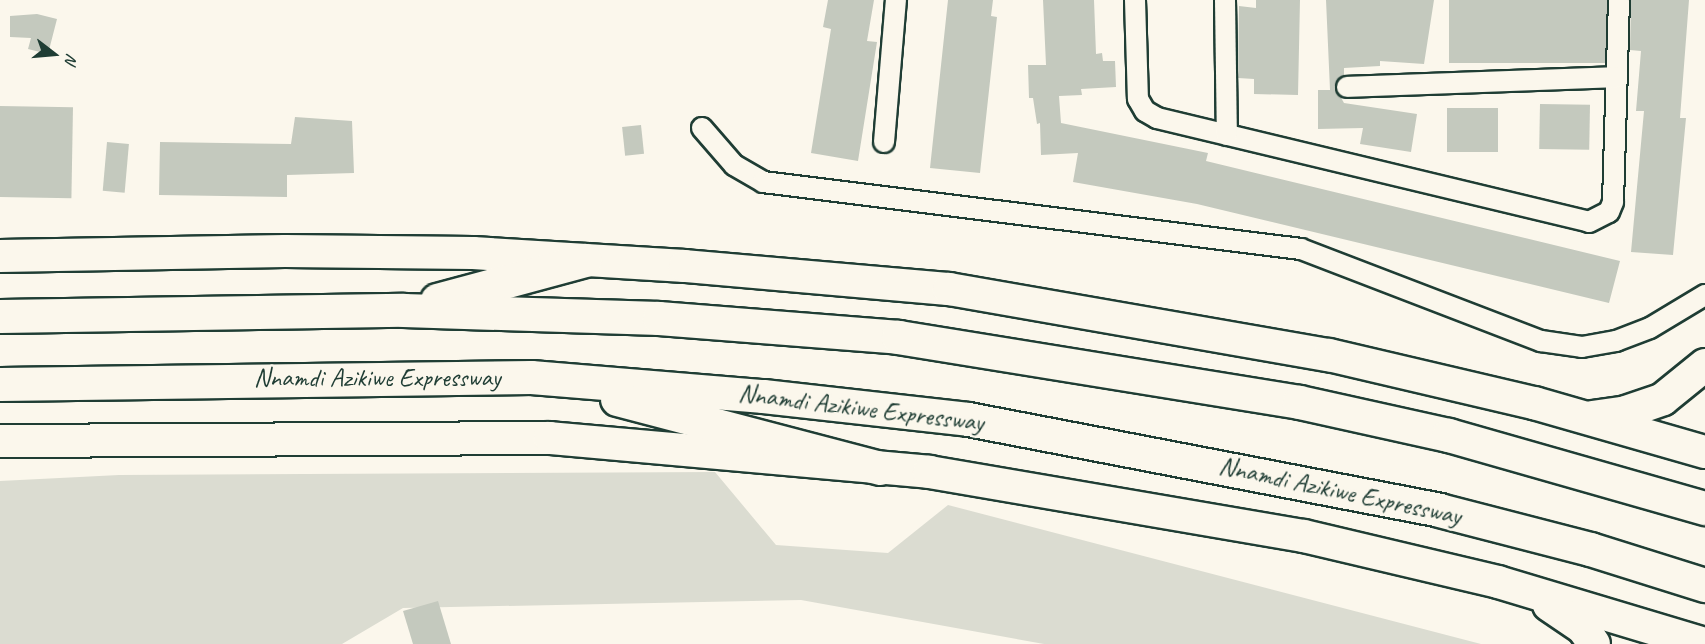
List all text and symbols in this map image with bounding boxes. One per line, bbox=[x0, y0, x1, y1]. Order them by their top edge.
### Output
north arrow bbox=[24, 24, 84, 84]
text: N bbox=[60, 51, 82, 66]
street label: Nnamdi Azikiwe Expressway bbox=[254, 362, 500, 394]
street label: Nnamdi Azikiwe Expressway bbox=[737, 378, 985, 438]
street label: Nnamdi Azikiwe Expressway bbox=[1216, 450, 1464, 532]

